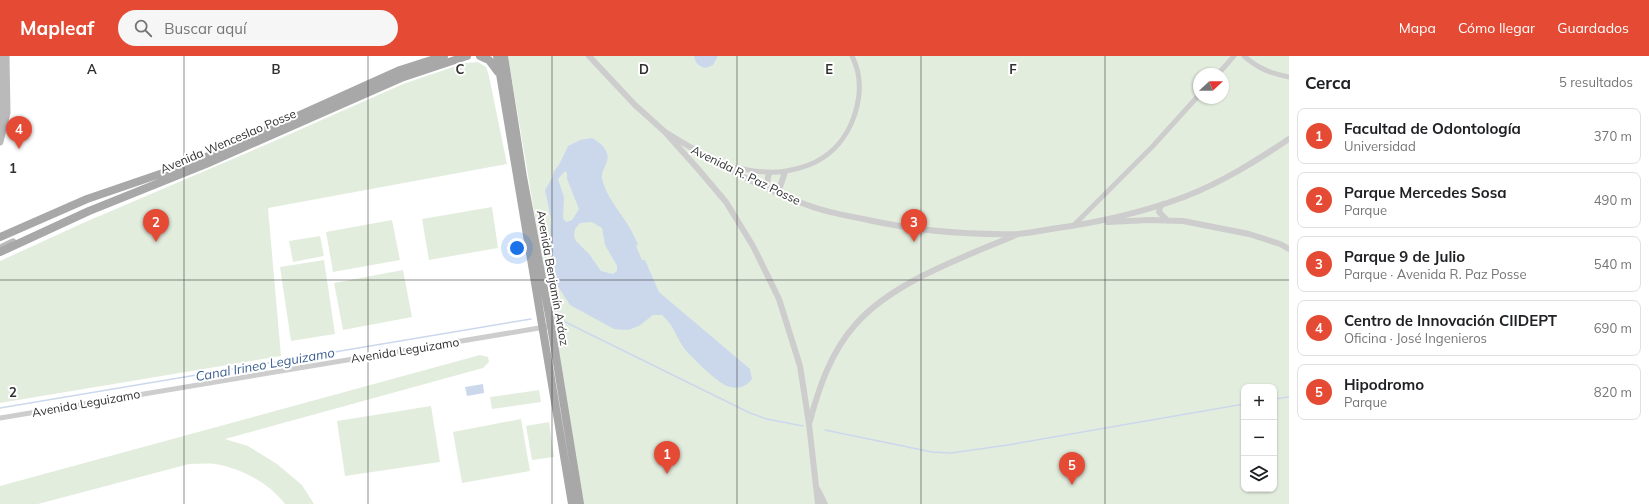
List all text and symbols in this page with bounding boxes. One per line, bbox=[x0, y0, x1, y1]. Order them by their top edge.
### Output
search box bbox=[118, 10, 398, 46]
text: Mapleaf bbox=[20, 16, 94, 40]
icon: search bbox=[132, 17, 154, 39]
text: Buscar aquí bbox=[164, 19, 246, 38]
text: Mapa bbox=[1399, 19, 1436, 37]
text: Cómo llegar bbox=[1458, 19, 1535, 37]
text: Guardados bbox=[1557, 19, 1629, 37]
text: A bbox=[87, 61, 97, 77]
text: B bbox=[272, 61, 281, 77]
text: C bbox=[456, 61, 465, 77]
text: D bbox=[639, 61, 649, 77]
text: E bbox=[825, 61, 833, 77]
text: F bbox=[1009, 61, 1017, 77]
north arrow bbox=[1193, 68, 1229, 104]
text: Cerca bbox=[1305, 72, 1351, 93]
text: 5 resultados bbox=[1559, 74, 1633, 90]
street label: Avenida Wenceslao Posse bbox=[158, 106, 298, 176]
pin: 4 bbox=[6, 116, 32, 149]
text: Facultad de Odontología bbox=[1344, 119, 1521, 138]
text: 1 bbox=[1315, 128, 1323, 144]
text: 370 m bbox=[1594, 128, 1632, 144]
text: Universidad bbox=[1344, 138, 1416, 154]
street label: Avenida R. Paz Posse bbox=[689, 142, 803, 208]
text: 1 bbox=[9, 160, 17, 176]
text: Parque Mercedes Sosa bbox=[1344, 183, 1506, 202]
text: 2 bbox=[1315, 192, 1323, 208]
text: 490 m bbox=[1594, 192, 1632, 208]
text: Parque bbox=[1344, 202, 1387, 218]
pin: 2 bbox=[143, 209, 169, 242]
street label: Avenida Benjamín Aráoz bbox=[534, 209, 572, 347]
pin: 3 bbox=[901, 209, 927, 242]
your location bbox=[507, 238, 527, 258]
text: Parque 9 de Julio bbox=[1344, 247, 1465, 266]
text: 3 bbox=[1315, 256, 1323, 272]
text: 540 m bbox=[1594, 256, 1632, 272]
text: Parque · Avenida R. Paz Posse bbox=[1344, 266, 1527, 282]
text: Centro de Innovación CIIDEPT bbox=[1344, 311, 1557, 330]
text: 4 bbox=[1315, 320, 1323, 336]
text: 690 m bbox=[1594, 320, 1632, 336]
text: Oficina · José Ingenieros bbox=[1344, 330, 1487, 346]
street label: Avenida Leguizamo bbox=[350, 334, 460, 366]
water label: Canal Irineo Leguizamo bbox=[194, 344, 336, 384]
text: Hipodromo bbox=[1344, 375, 1424, 394]
text: 2 bbox=[9, 384, 17, 400]
map controls bbox=[1241, 384, 1277, 492]
button: + bbox=[1241, 384, 1277, 420]
text: 5 bbox=[1315, 384, 1323, 400]
text: 820 m bbox=[1594, 384, 1632, 400]
street label: Avenida Leguizamo bbox=[31, 386, 141, 420]
text: Parque bbox=[1344, 394, 1387, 410]
button: − bbox=[1241, 420, 1277, 456]
pin: 1 bbox=[654, 441, 680, 474]
pin: 5 bbox=[1059, 452, 1085, 485]
button: layers bbox=[1241, 456, 1277, 492]

